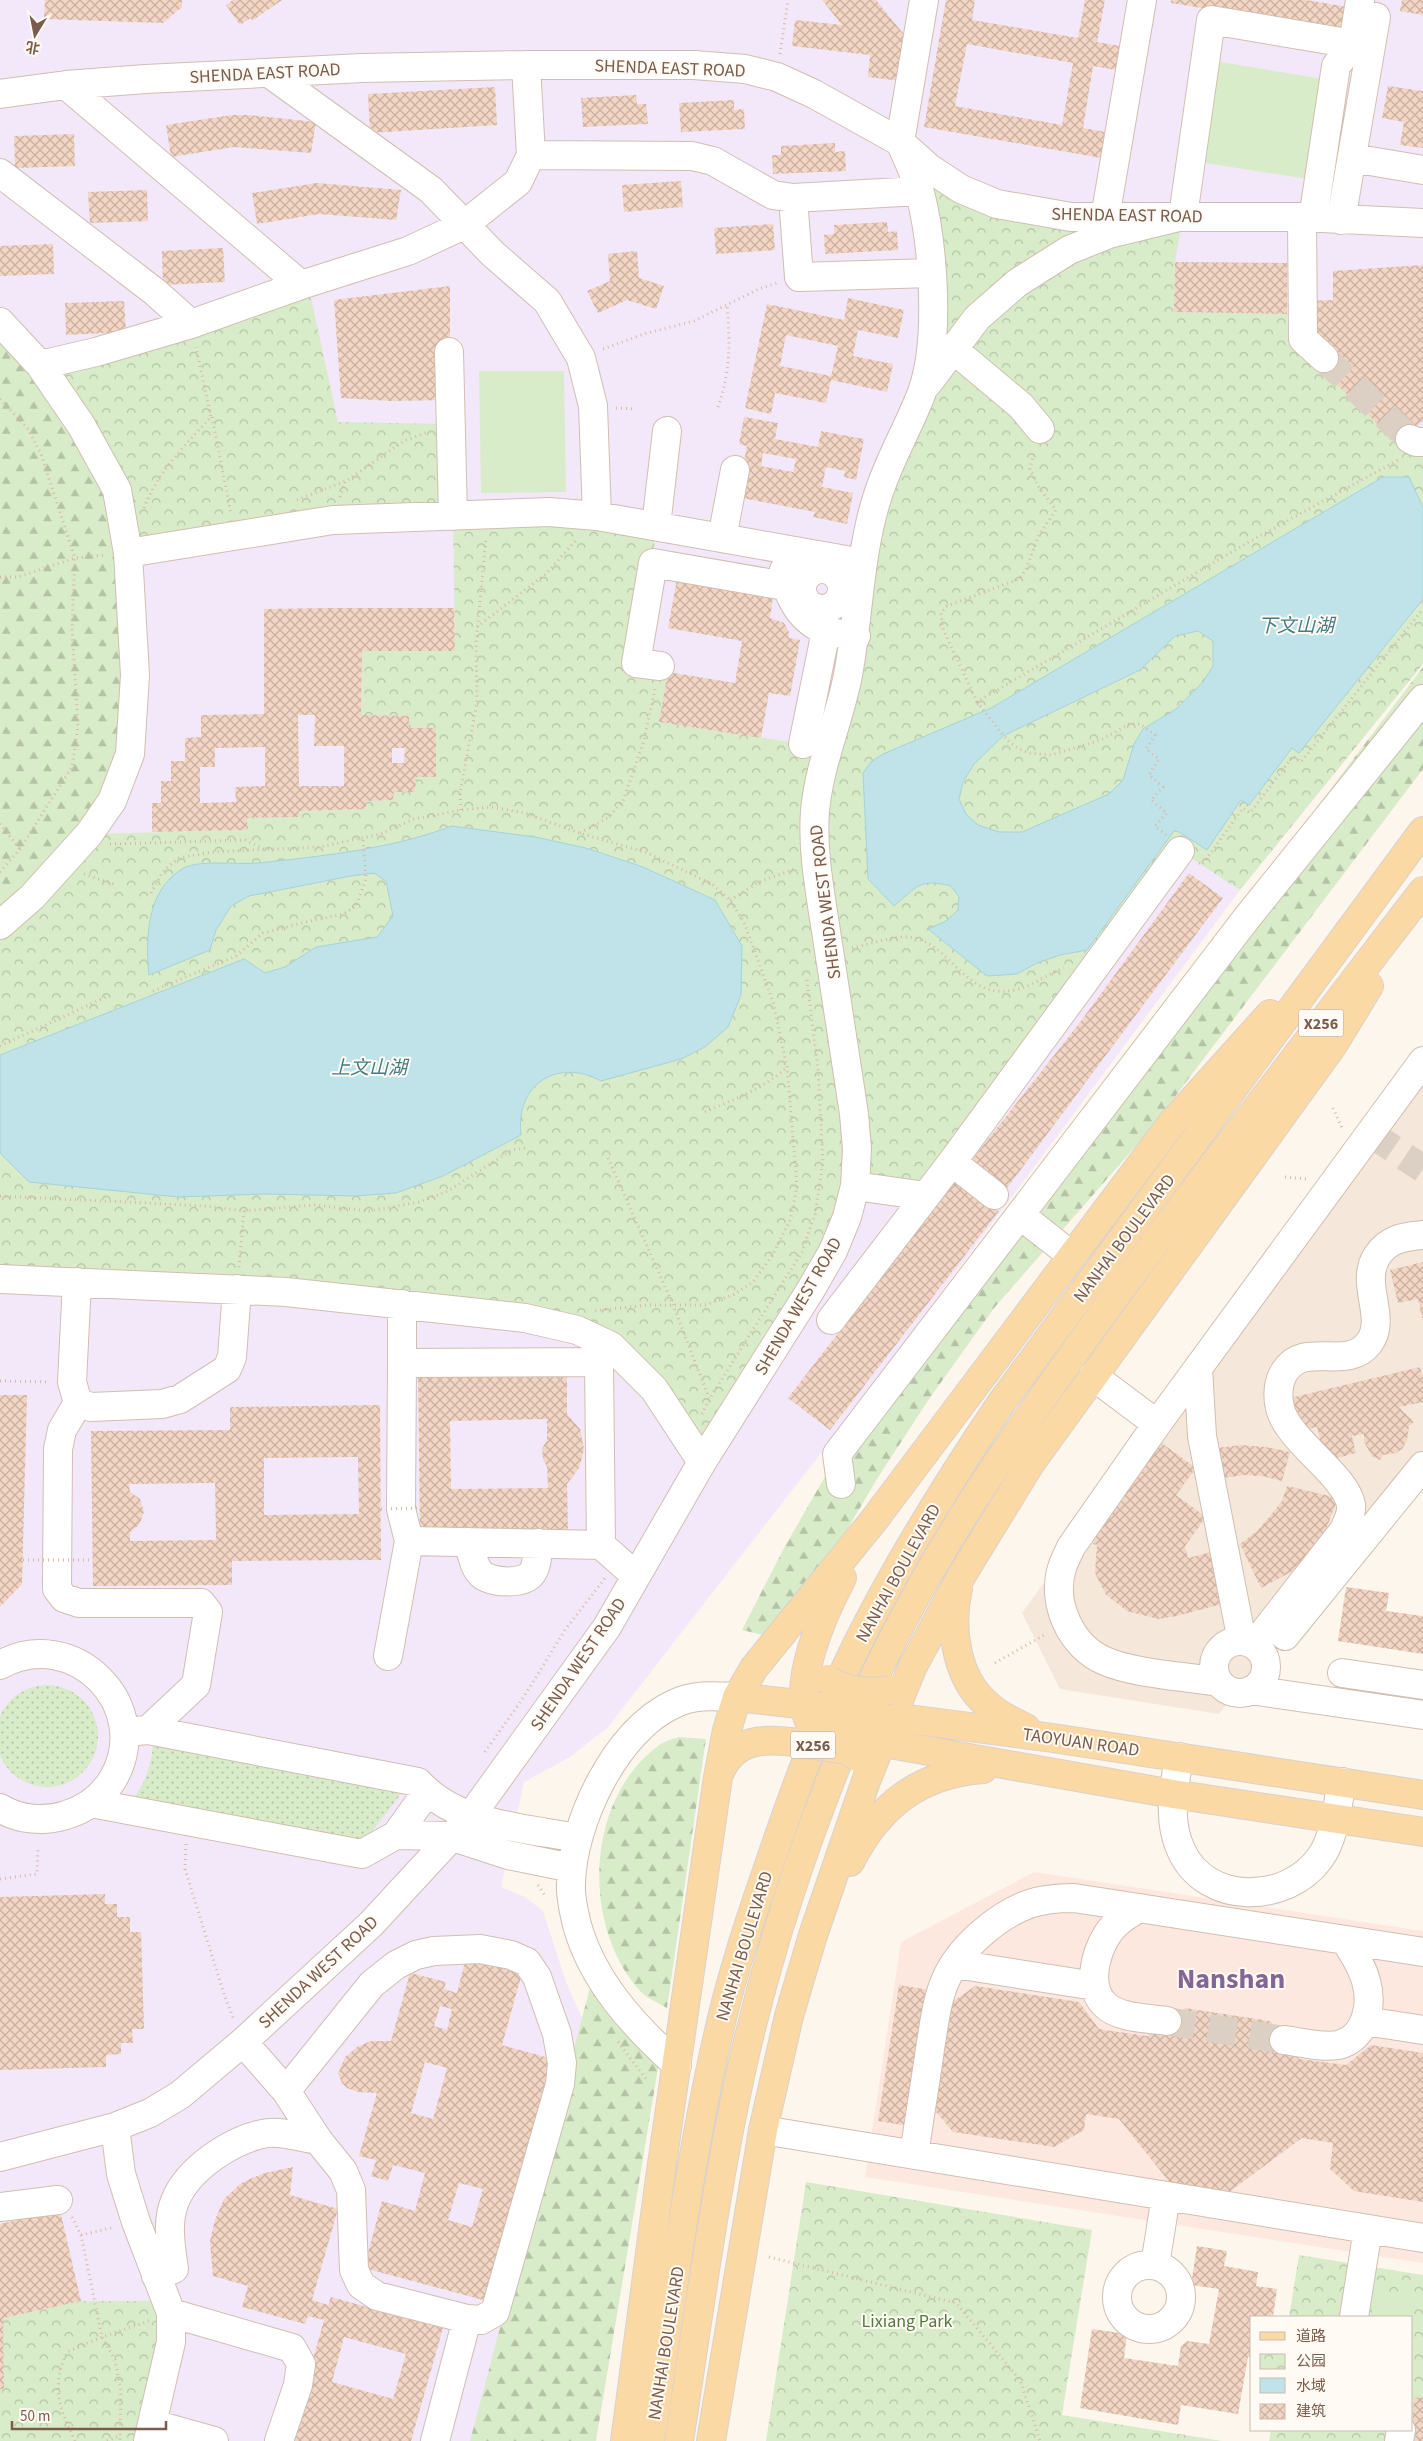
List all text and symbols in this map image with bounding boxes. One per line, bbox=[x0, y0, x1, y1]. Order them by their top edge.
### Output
north arrow bbox=[10, 10, 60, 60]
text: 北 bbox=[24, 36, 42, 58]
street label: SHENDA EAST ROAD bbox=[594, 53, 746, 84]
street label: SHENDA EAST ROAD bbox=[189, 57, 341, 90]
street label: SHENDA EAST ROAD bbox=[1051, 202, 1203, 229]
water label: 下文山湖 bbox=[1258, 613, 1337, 640]
street label: SHENDA WEST ROAD bbox=[804, 823, 847, 981]
road number: X256 bbox=[1298, 1010, 1344, 1036]
water label: 上文山湖 bbox=[331, 1055, 410, 1082]
street label: NANHAI BOULEVARD bbox=[1068, 1169, 1181, 1308]
street label: SHENDA WEST ROAD bbox=[749, 1233, 848, 1380]
street label: NANHAI BOULEVARD bbox=[850, 1499, 947, 1647]
street label: SHENDA WEST ROAD bbox=[525, 1593, 632, 1736]
street label: TAOYUAN ROAD bbox=[1021, 1722, 1141, 1763]
road number: X256 bbox=[790, 1732, 836, 1758]
street label: NANHAI BOULEVARD bbox=[710, 1868, 779, 2024]
street label: SHENDA WEST ROAD bbox=[253, 1910, 384, 2035]
district label: Nanshan bbox=[1177, 1959, 1285, 1999]
street label: NANHAI BOULEVARD bbox=[642, 2264, 691, 2422]
park label: Lixiang Park bbox=[862, 2309, 953, 2334]
legend bbox=[1250, 2316, 1413, 2431]
text: 道路 bbox=[1296, 2326, 1326, 2347]
text: 公园 bbox=[1296, 2351, 1326, 2372]
text: 水域 bbox=[1296, 2376, 1326, 2397]
scale bar bbox=[12, 2398, 166, 2430]
text: 建筑 bbox=[1296, 2401, 1326, 2422]
text: 50 m bbox=[20, 2406, 50, 2427]

